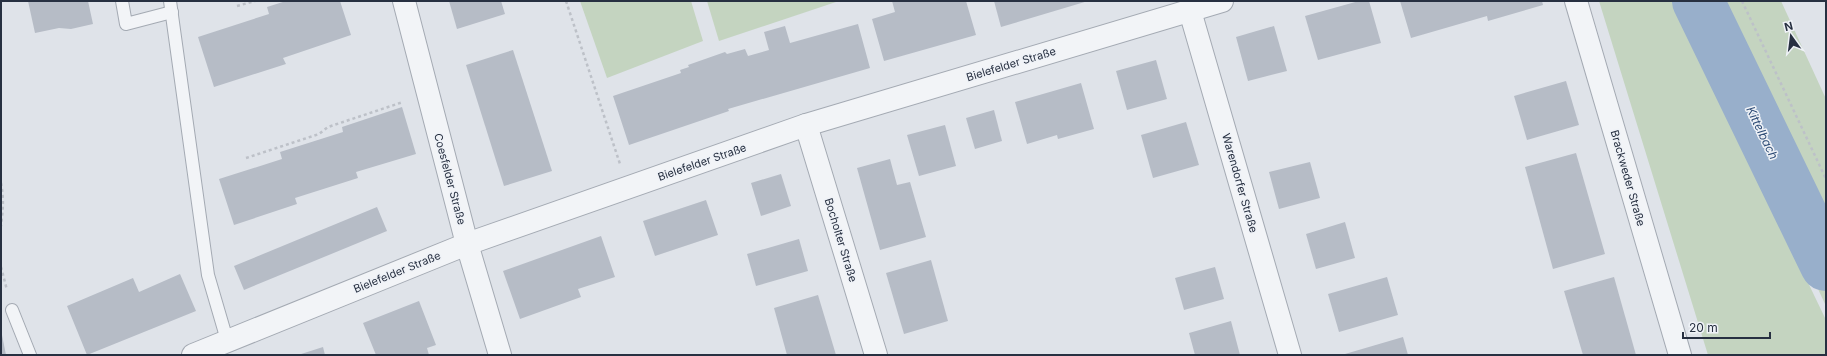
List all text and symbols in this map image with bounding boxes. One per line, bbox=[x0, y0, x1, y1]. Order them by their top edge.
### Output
north arrow bbox=[1771, 16, 1811, 56]
text: N bbox=[1783, 18, 1794, 34]
street label: Bielefelder Straße bbox=[965, 44, 1057, 84]
water label: Kittelbach bbox=[1743, 104, 1782, 162]
street label: Brackweder Straße bbox=[1608, 128, 1648, 228]
street label: Coesfelder Straße bbox=[431, 132, 469, 226]
street label: Warendorfer Straße bbox=[1219, 132, 1261, 234]
street label: Bielefelder Straße bbox=[656, 140, 748, 184]
street label: Bocholter Straße bbox=[822, 196, 860, 284]
street label: Bielefelder Straße bbox=[351, 248, 443, 296]
scale bar bbox=[1683, 314, 1770, 340]
text: 20 m bbox=[1689, 320, 1718, 335]

